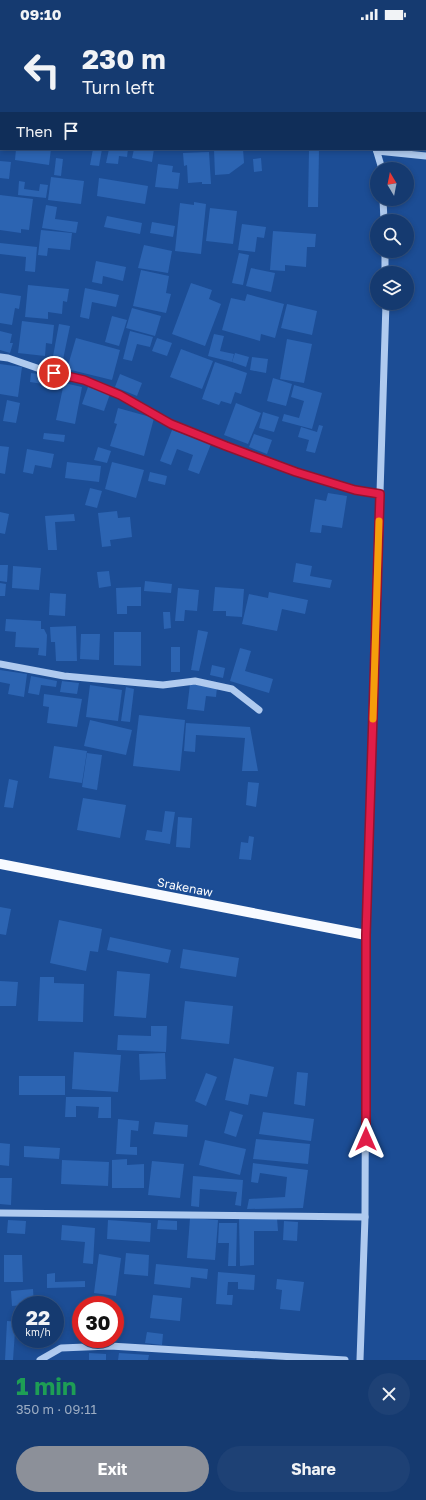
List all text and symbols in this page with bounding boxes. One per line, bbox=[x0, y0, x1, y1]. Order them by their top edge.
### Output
text: 09:10 bbox=[20, 5, 62, 23]
text: 230 m bbox=[82, 42, 166, 75]
icon: left bbox=[16, 44, 68, 96]
text: Turn left bbox=[82, 76, 155, 98]
icon: arrive bbox=[60, 120, 82, 142]
text: Then bbox=[16, 122, 52, 140]
north arrow bbox=[370, 162, 414, 206]
map controls bbox=[370, 162, 414, 310]
button: search bbox=[370, 214, 414, 258]
button: layers bbox=[370, 266, 414, 310]
pin bbox=[37, 356, 71, 390]
icon: arrive bbox=[43, 362, 65, 384]
street label: Srakenaw bbox=[156, 874, 214, 900]
position arrow bbox=[345, 1118, 387, 1160]
speed limit sign: 30 bbox=[72, 1296, 124, 1348]
text: 22 bbox=[26, 1305, 50, 1329]
text: km/h bbox=[25, 1326, 51, 1338]
text: 1 min bbox=[16, 1371, 76, 1400]
button: close bbox=[368, 1373, 410, 1415]
text: 350 m · 09:11 bbox=[16, 1401, 97, 1417]
button: Exit bbox=[16, 1446, 209, 1492]
button: Share bbox=[217, 1446, 410, 1492]

